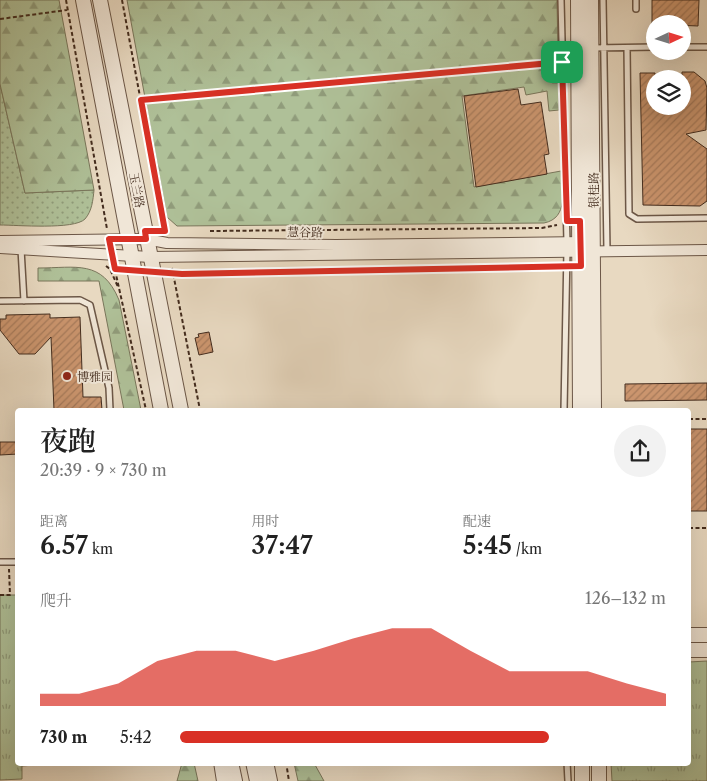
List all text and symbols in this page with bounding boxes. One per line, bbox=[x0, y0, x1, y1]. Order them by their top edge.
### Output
north arrow bbox=[646, 15, 691, 60]
map controls bbox=[646, 15, 691, 115]
pin bbox=[541, 41, 583, 83]
icon: arrive bbox=[548, 48, 576, 76]
button: layers bbox=[646, 70, 691, 115]
street label: 玉兰路 bbox=[126, 171, 148, 209]
street label: 银桂路 bbox=[586, 172, 601, 208]
street label: 慧谷路 bbox=[287, 224, 323, 240]
place label: 博雅园 bbox=[77, 369, 113, 384]
marker: 博雅园 bbox=[61, 370, 73, 382]
text: 夜跑 bbox=[40, 424, 96, 458]
button: share bbox=[614, 425, 666, 477]
text: 20:39 · 9 × 730 m bbox=[40, 460, 167, 480]
text: 距离 bbox=[40, 512, 68, 530]
text: 用时 bbox=[251, 512, 279, 530]
text: 配速 bbox=[463, 512, 491, 530]
text: 6.57 bbox=[40, 530, 88, 561]
text: 37:47 bbox=[251, 530, 313, 561]
text: 5:45 bbox=[463, 530, 512, 561]
text: km bbox=[88, 540, 113, 558]
text: /km bbox=[512, 540, 542, 558]
text: 126–132 m bbox=[585, 588, 666, 608]
text: 爬升 bbox=[40, 590, 72, 610]
text: 730 m bbox=[40, 727, 88, 747]
text: 5:42 bbox=[120, 727, 152, 747]

